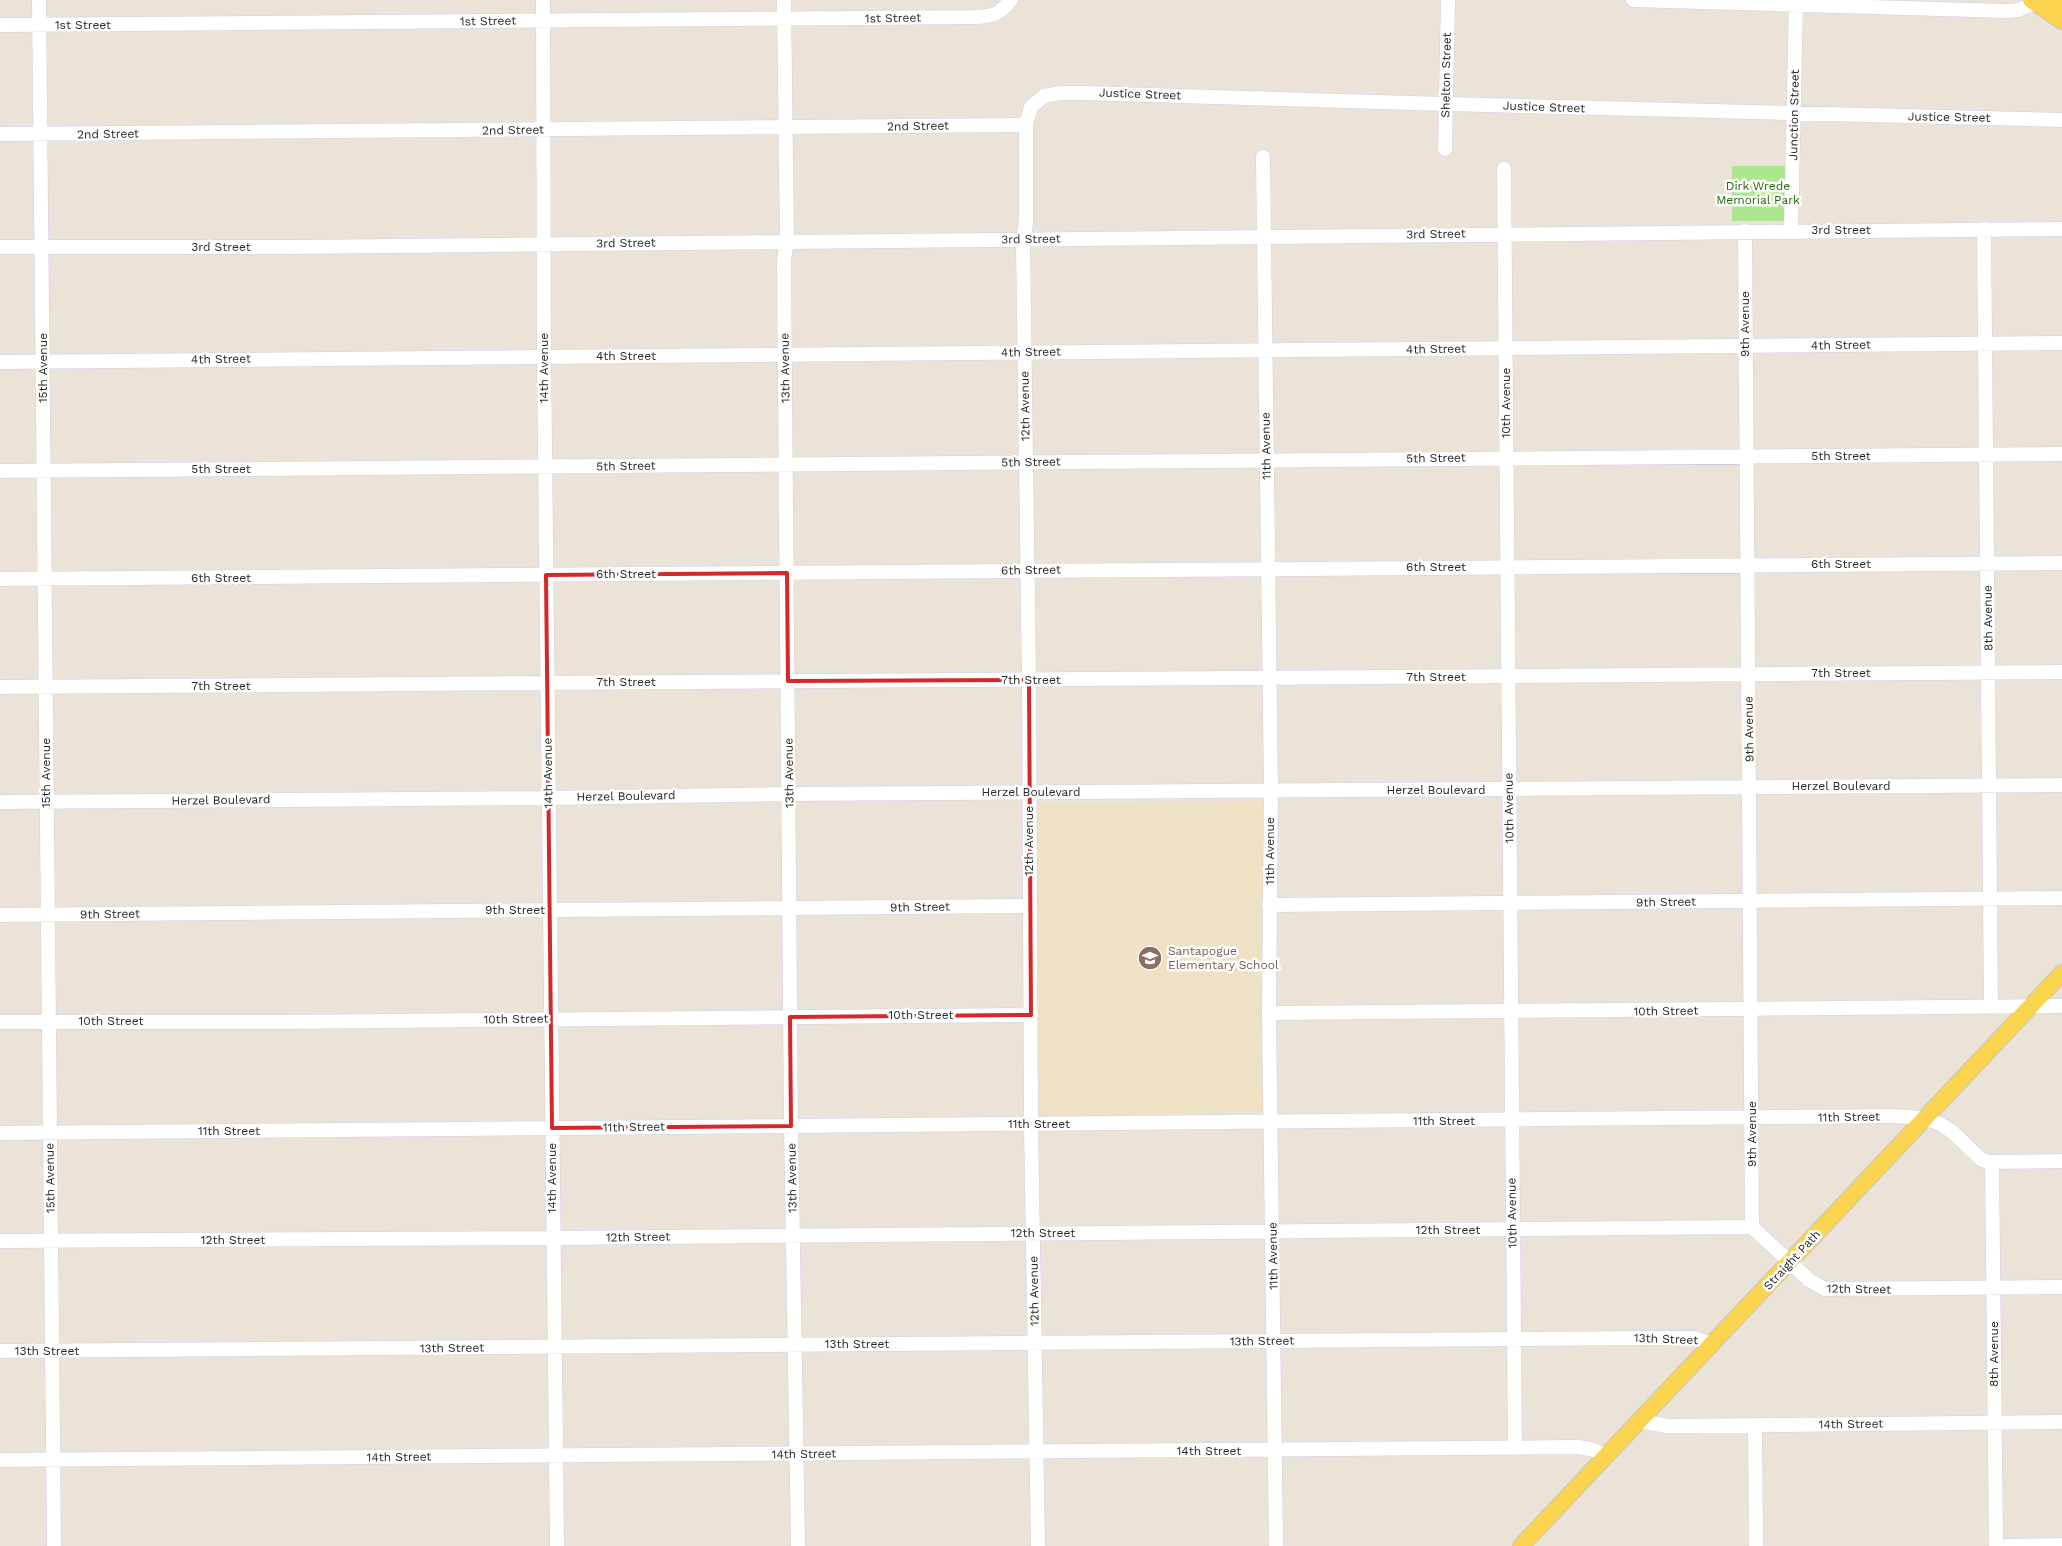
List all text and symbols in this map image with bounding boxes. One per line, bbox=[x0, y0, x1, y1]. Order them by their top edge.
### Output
street label: 1st Street bbox=[865, 11, 921, 25]
street label: 1st Street bbox=[460, 14, 516, 28]
street label: 1st Street bbox=[55, 18, 111, 32]
street label: Shelton Street bbox=[1438, 32, 1454, 118]
street label: Junction Street bbox=[1786, 69, 1802, 161]
street label: Justice Street bbox=[1099, 86, 1181, 102]
street label: Justice Street bbox=[1503, 99, 1585, 115]
street label: Justice Street bbox=[1908, 109, 1990, 125]
street label: 2nd Street bbox=[887, 118, 949, 134]
street label: 2nd Street bbox=[482, 122, 544, 138]
street label: 2nd Street bbox=[77, 126, 139, 142]
park label: Dirk Wrede Memorial Park bbox=[1716, 179, 1800, 207]
street label: 3rd Street bbox=[1811, 223, 1871, 237]
street label: 3rd Street bbox=[1406, 226, 1466, 242]
street label: 3rd Street bbox=[1001, 231, 1061, 247]
street label: 3rd Street bbox=[596, 235, 656, 251]
street label: 3rd Street bbox=[191, 240, 251, 254]
street label: 9th Avenue bbox=[1738, 291, 1752, 357]
street label: 15th Avenue bbox=[36, 333, 50, 403]
street label: 14th Avenue bbox=[537, 333, 551, 403]
street label: 13th Avenue bbox=[777, 333, 793, 403]
street label: 4th Street bbox=[1811, 337, 1871, 353]
street label: 4th Street bbox=[1406, 341, 1466, 357]
street label: 4th Street bbox=[1001, 344, 1061, 360]
street label: 4th Street bbox=[596, 349, 656, 363]
street label: 4th Street bbox=[191, 351, 251, 367]
street label: 10th Avenue bbox=[1499, 368, 1513, 438]
street label: 12th Avenue bbox=[1017, 371, 1033, 441]
street label: 11th Avenue bbox=[1258, 412, 1274, 480]
street label: 5th Street bbox=[1811, 449, 1871, 463]
street label: 5th Street bbox=[1406, 450, 1466, 466]
street label: 5th Street bbox=[1001, 454, 1061, 470]
street label: 5th Street bbox=[596, 458, 656, 474]
street label: 5th Street bbox=[191, 462, 251, 476]
street label: 6th Street bbox=[1811, 557, 1871, 571]
street label: 6th Street bbox=[1406, 560, 1466, 574]
street label: 6th Street bbox=[1001, 562, 1061, 578]
street label: 6th Street bbox=[596, 567, 656, 581]
street label: 6th Street bbox=[191, 571, 251, 585]
street label: 8th Avenue bbox=[1980, 585, 1996, 651]
street label: 7th Street bbox=[1811, 666, 1871, 680]
street label: 7th Street bbox=[1406, 670, 1466, 684]
street label: 7th Street bbox=[1001, 673, 1061, 687]
street label: 7th Street bbox=[596, 675, 656, 689]
street label: 7th Street bbox=[191, 679, 251, 693]
street label: 9th Avenue bbox=[1741, 696, 1757, 762]
street label: 15th Avenue bbox=[39, 738, 53, 808]
street label: 14th Avenue bbox=[540, 738, 556, 808]
street label: 13th Avenue bbox=[781, 738, 797, 808]
street label: 10th Avenue bbox=[1501, 772, 1517, 843]
street label: Herzel Boulevard bbox=[1791, 779, 1891, 793]
street label: Herzel Boulevard bbox=[1386, 783, 1486, 797]
street label: Herzel Boulevard bbox=[981, 785, 1081, 799]
street label: Herzel Boulevard bbox=[576, 788, 676, 804]
street label: Herzel Boulevard bbox=[171, 792, 271, 808]
street label: 12th Avenue bbox=[1022, 806, 1036, 876]
street label: 11th Avenue bbox=[1263, 817, 1277, 885]
street label: 9th Street bbox=[1636, 894, 1696, 910]
street label: 9th Street bbox=[890, 899, 950, 915]
street label: 9th Street bbox=[485, 903, 545, 917]
street label: 9th Street bbox=[80, 906, 140, 922]
place label: Santapogue Elementary School bbox=[1168, 944, 1279, 972]
school or university icon: Santapogue Elementary School bbox=[1137, 945, 1163, 971]
street label: 10th Street bbox=[1633, 1003, 1699, 1019]
street label: 10th Street bbox=[889, 1008, 953, 1022]
street label: 10th Street bbox=[483, 1011, 549, 1027]
street label: 10th Street bbox=[79, 1014, 143, 1028]
street label: 9th Avenue bbox=[1745, 1101, 1759, 1167]
street label: 11th Street bbox=[1818, 1109, 1880, 1125]
street label: 11th Street bbox=[1413, 1114, 1475, 1128]
street label: 11th Street bbox=[1008, 1117, 1070, 1131]
street label: 11th Street bbox=[603, 1119, 665, 1135]
street label: 11th Street bbox=[198, 1124, 260, 1138]
street label: 15th Avenue bbox=[42, 1143, 58, 1213]
street label: 14th Avenue bbox=[545, 1143, 559, 1213]
street label: 13th Avenue bbox=[784, 1143, 800, 1213]
street label: 10th Avenue bbox=[1504, 1177, 1520, 1248]
street label: 11th Avenue bbox=[1265, 1222, 1281, 1290]
street label: 12th Street bbox=[1416, 1223, 1480, 1237]
street label: 12th Street bbox=[1011, 1226, 1075, 1240]
street label: Straight Path bbox=[1761, 1227, 1823, 1293]
street label: 12th Street bbox=[606, 1229, 670, 1245]
street label: 12th Street bbox=[201, 1233, 265, 1247]
street label: 12th Avenue bbox=[1026, 1256, 1042, 1326]
street label: 12th Street bbox=[1827, 1281, 1891, 1297]
street label: 8th Avenue bbox=[1987, 1321, 2001, 1387]
street label: 13th Street bbox=[1634, 1331, 1698, 1347]
street label: 13th Street bbox=[1230, 1333, 1294, 1349]
street label: 13th Street bbox=[825, 1337, 889, 1351]
street label: 13th Street bbox=[420, 1340, 484, 1356]
street label: 13th Street bbox=[15, 1344, 79, 1358]
street label: 14th Street bbox=[1819, 1416, 1883, 1432]
street label: 14th Street bbox=[1177, 1444, 1241, 1458]
street label: 14th Street bbox=[772, 1446, 836, 1462]
street label: 14th Street bbox=[367, 1449, 431, 1465]

